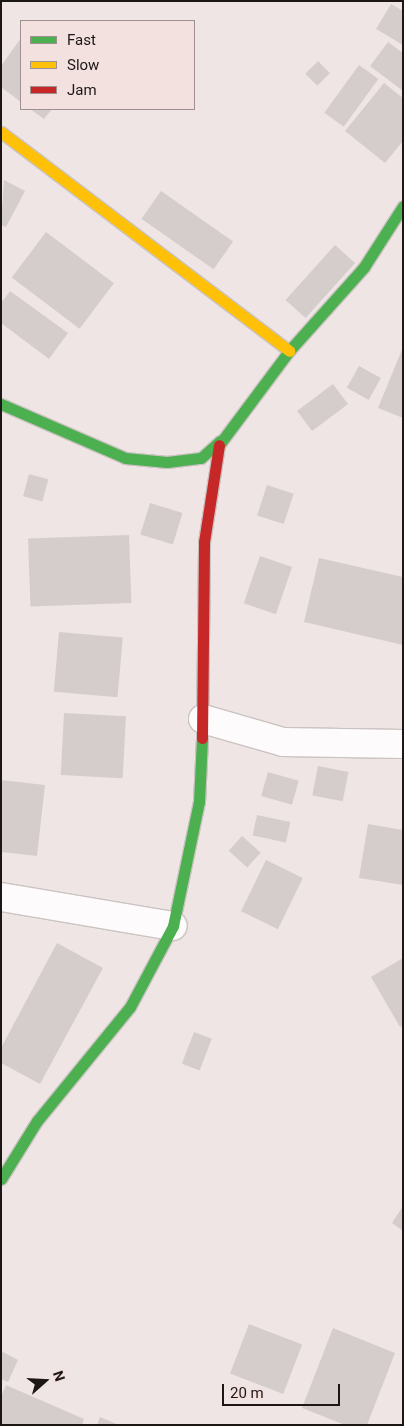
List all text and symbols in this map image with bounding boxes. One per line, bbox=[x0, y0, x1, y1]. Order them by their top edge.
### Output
legend bbox=[20, 20, 195, 110]
text: Fast bbox=[67, 31, 96, 49]
text: Slow bbox=[67, 56, 99, 74]
text: Jam bbox=[67, 81, 97, 99]
north arrow bbox=[20, 1356, 70, 1406]
text: N bbox=[50, 1369, 68, 1383]
scale bar bbox=[224, 1374, 342, 1406]
text: 20 m bbox=[230, 1384, 264, 1402]

